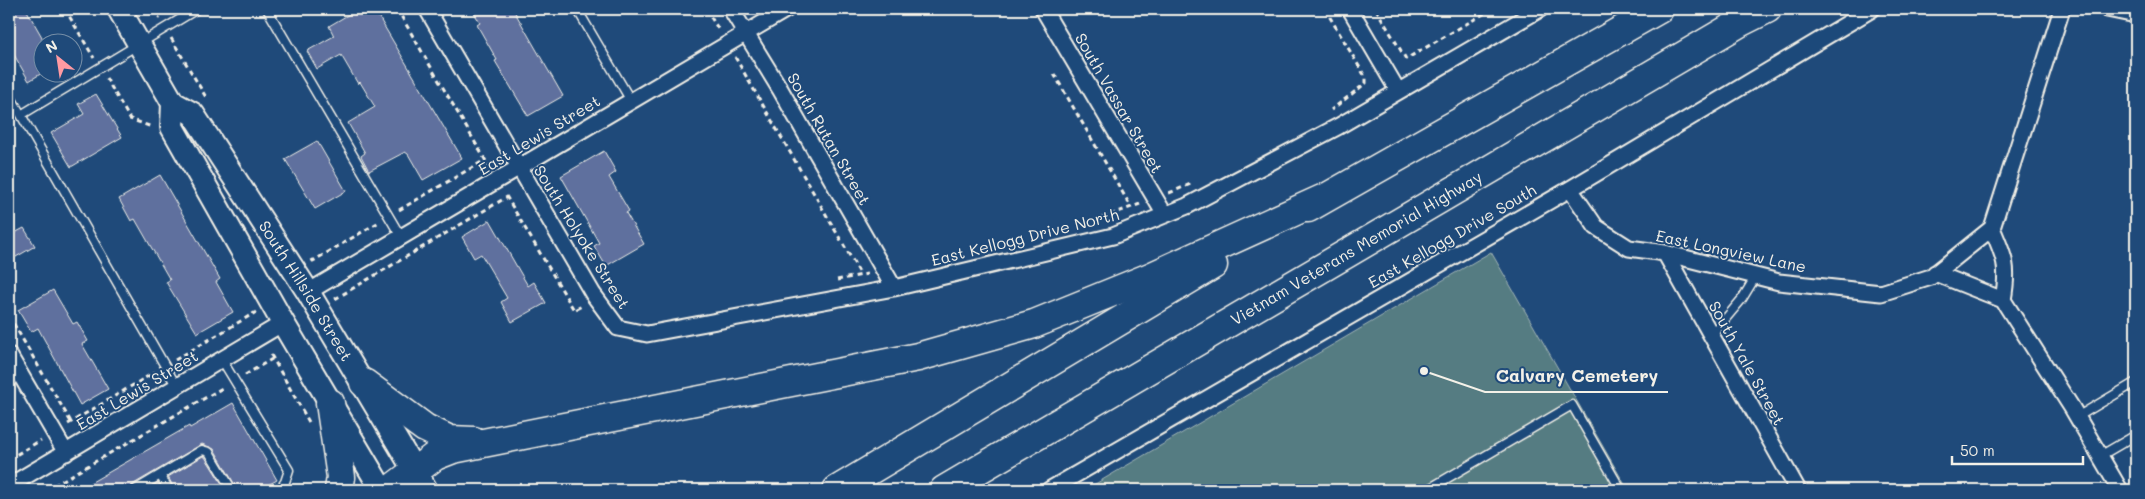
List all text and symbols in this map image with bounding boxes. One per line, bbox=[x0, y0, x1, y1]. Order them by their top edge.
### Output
street label: South Vassar Street bbox=[1071, 29, 1168, 177]
north arrow bbox=[32, 32, 82, 82]
text: N bbox=[42, 35, 61, 57]
street label: South Rutan Street bbox=[783, 69, 876, 209]
street label: East Lewis Street bbox=[474, 90, 604, 179]
street label: South Holyoke Street bbox=[530, 161, 635, 313]
street label: Vietnam Veterans Memorial Highway bbox=[1226, 165, 1486, 330]
street label: East Kellogg Drive South bbox=[1364, 179, 1540, 292]
street label: East Kellogg Drive North bbox=[929, 203, 1121, 270]
street label: South Hillside Street bbox=[255, 216, 358, 365]
street label: East Longview Lane bbox=[1654, 224, 1808, 277]
street label: South Yale Street bbox=[1705, 297, 1790, 429]
street label: East Lewis Street bbox=[72, 345, 202, 434]
callout: Calvary Cemetery bbox=[1485, 359, 1668, 392]
text: Calvary Cemetery bbox=[1496, 363, 1659, 387]
scale bar bbox=[1952, 434, 2084, 466]
text: 50 m bbox=[1960, 440, 1995, 460]

